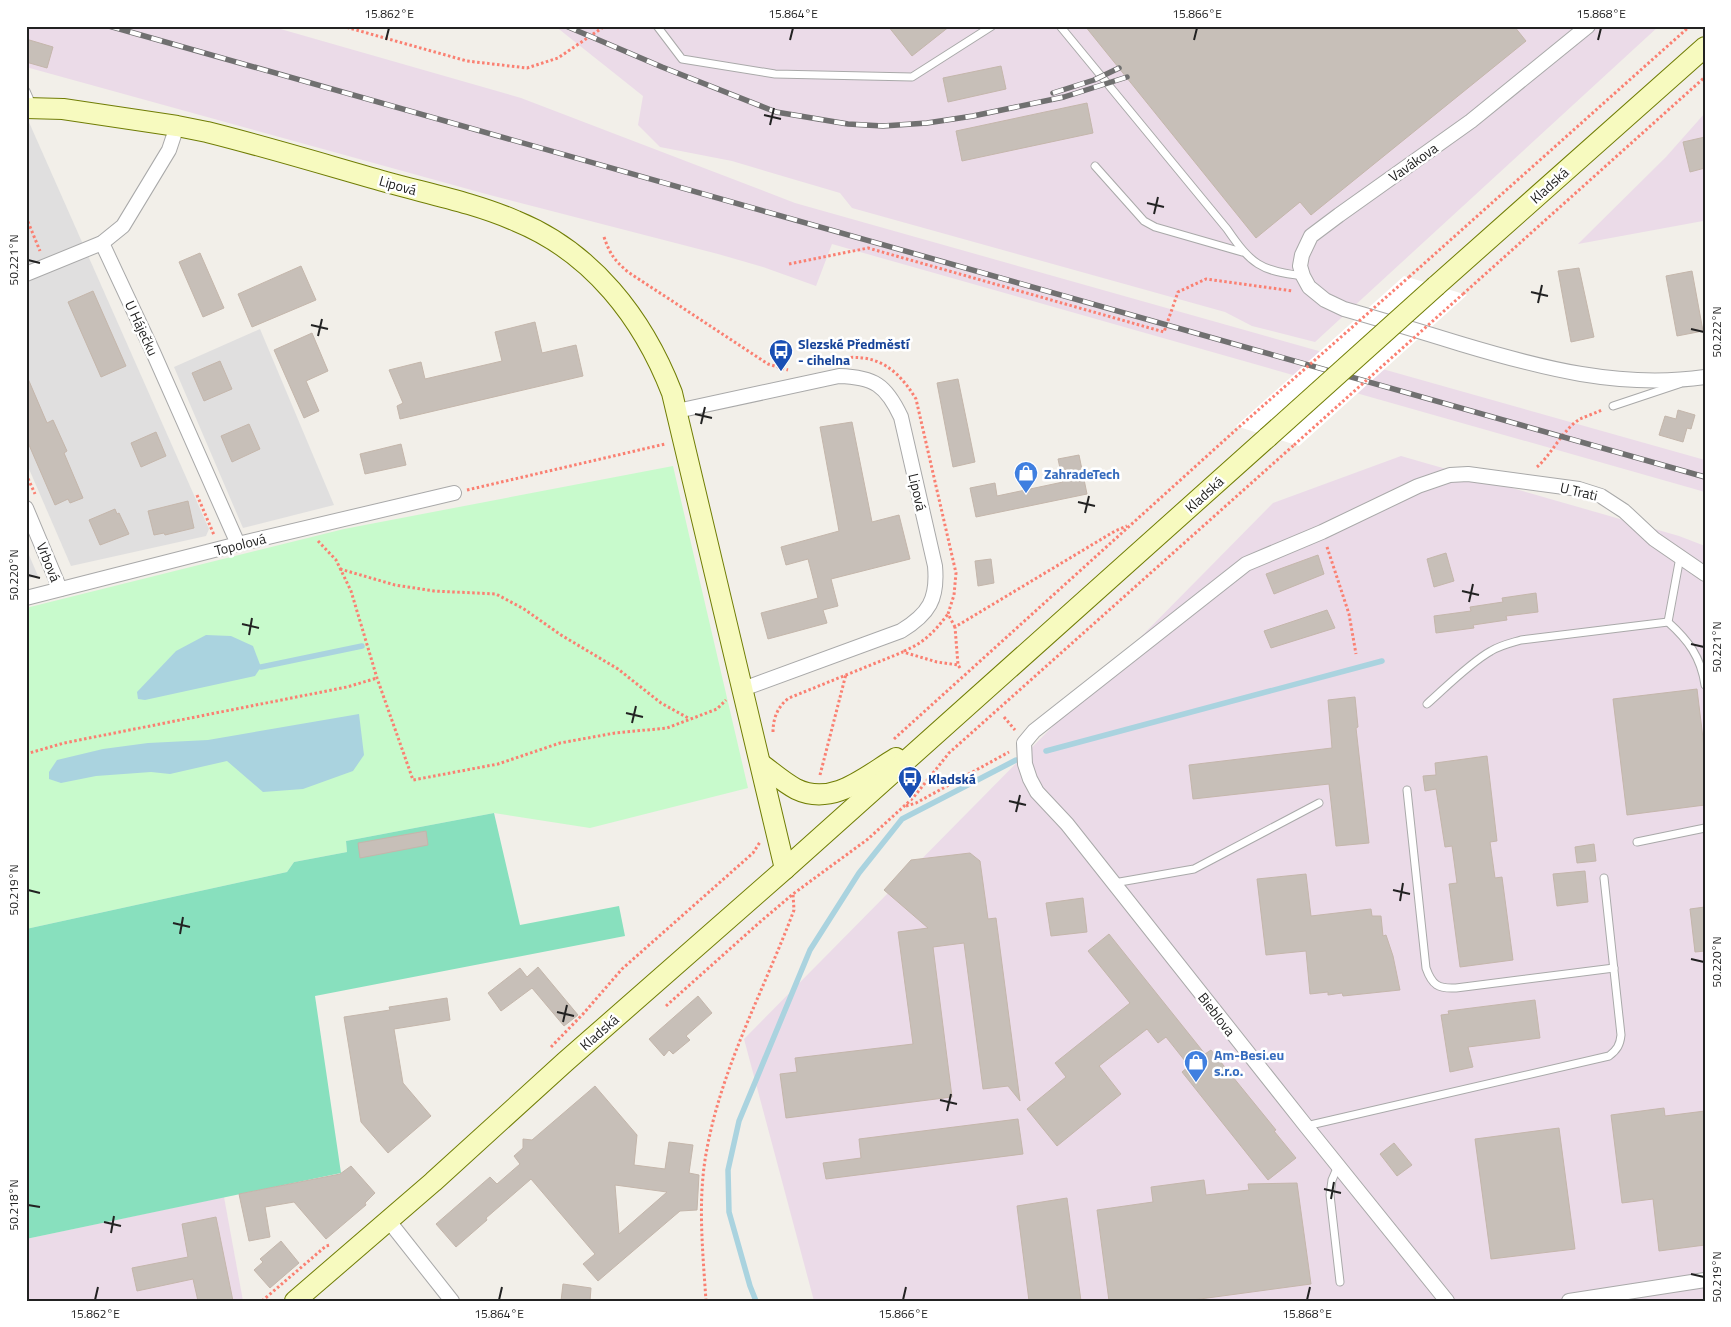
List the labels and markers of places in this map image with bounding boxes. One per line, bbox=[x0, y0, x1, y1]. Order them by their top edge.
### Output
place label: Slezské Předměstí - cihelna bbox=[798, 333, 911, 370]
bus stop icon: Slezské Předměstí - cihelna bbox=[768, 338, 794, 372]
shop icon: ZahradeTech bbox=[1013, 460, 1039, 494]
place label: ZahradeTech bbox=[1044, 463, 1120, 484]
bus stop icon: Kladská bbox=[897, 765, 923, 799]
place label: Kladská bbox=[928, 768, 976, 789]
place label: Am-Besi.eu s.r.o. bbox=[1214, 1044, 1284, 1081]
shop icon: Am-Besi.eu s.r.o. bbox=[1183, 1049, 1209, 1083]

